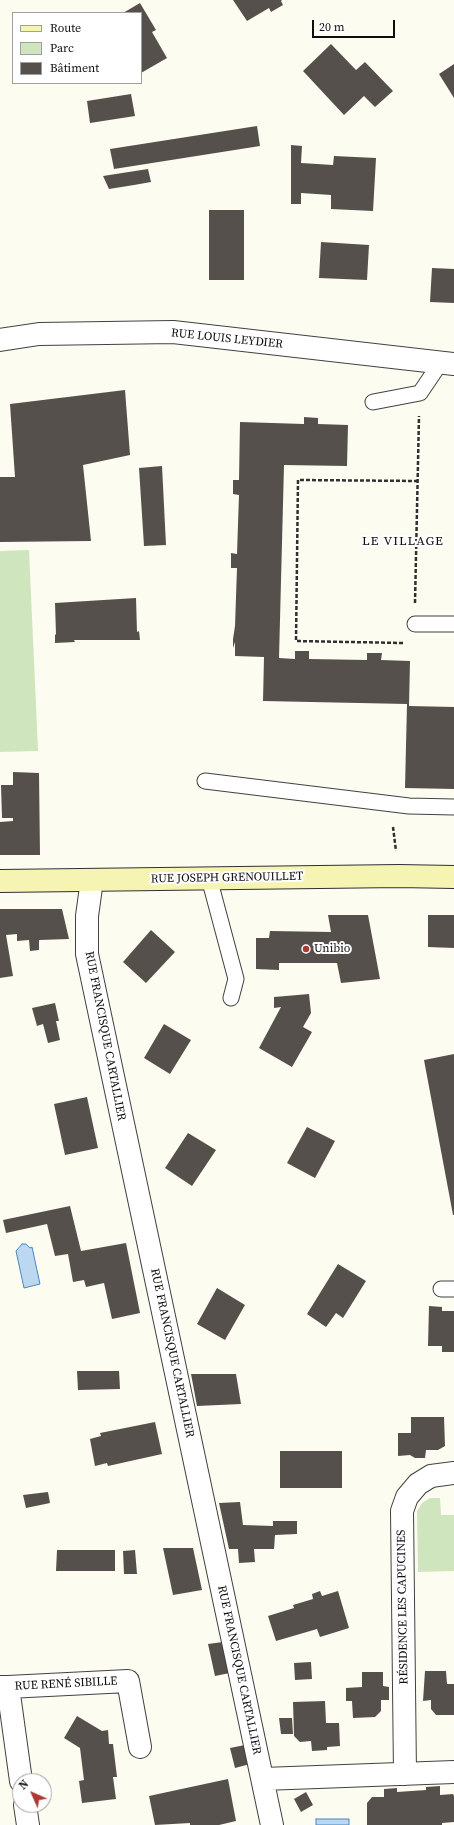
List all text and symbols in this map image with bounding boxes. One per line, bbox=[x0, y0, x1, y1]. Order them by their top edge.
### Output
legend bbox=[12, 12, 142, 84]
scale bar bbox=[314, 12, 397, 38]
text: 20 m bbox=[319, 19, 345, 35]
text: Route bbox=[50, 20, 81, 36]
text: Parc bbox=[50, 40, 74, 56]
text: Bâtiment bbox=[50, 60, 99, 76]
street label: RUE LOUIS LEYDIER bbox=[170, 326, 284, 352]
district label: LE VILLAGE bbox=[362, 534, 444, 550]
street label: RUE JOSEPH GRENOUILLET bbox=[151, 869, 303, 887]
place label: Unibio bbox=[314, 942, 350, 956]
marker: Unibio bbox=[301, 944, 311, 954]
street label: RUE FRANCISQUE CARTALLIER bbox=[81, 950, 129, 1122]
street label: RUE FRANCISQUE CARTALLIER bbox=[147, 1267, 197, 1439]
street label: RÉSIDENCE LES CAPUCINES bbox=[394, 1529, 412, 1685]
street label: RUE FRANCISQUE CARTALLIER bbox=[214, 1584, 264, 1756]
street label: RUE RENÉ SIBILLE bbox=[14, 1674, 118, 1694]
north arrow bbox=[12, 1773, 52, 1813]
text: N bbox=[16, 1777, 32, 1793]

